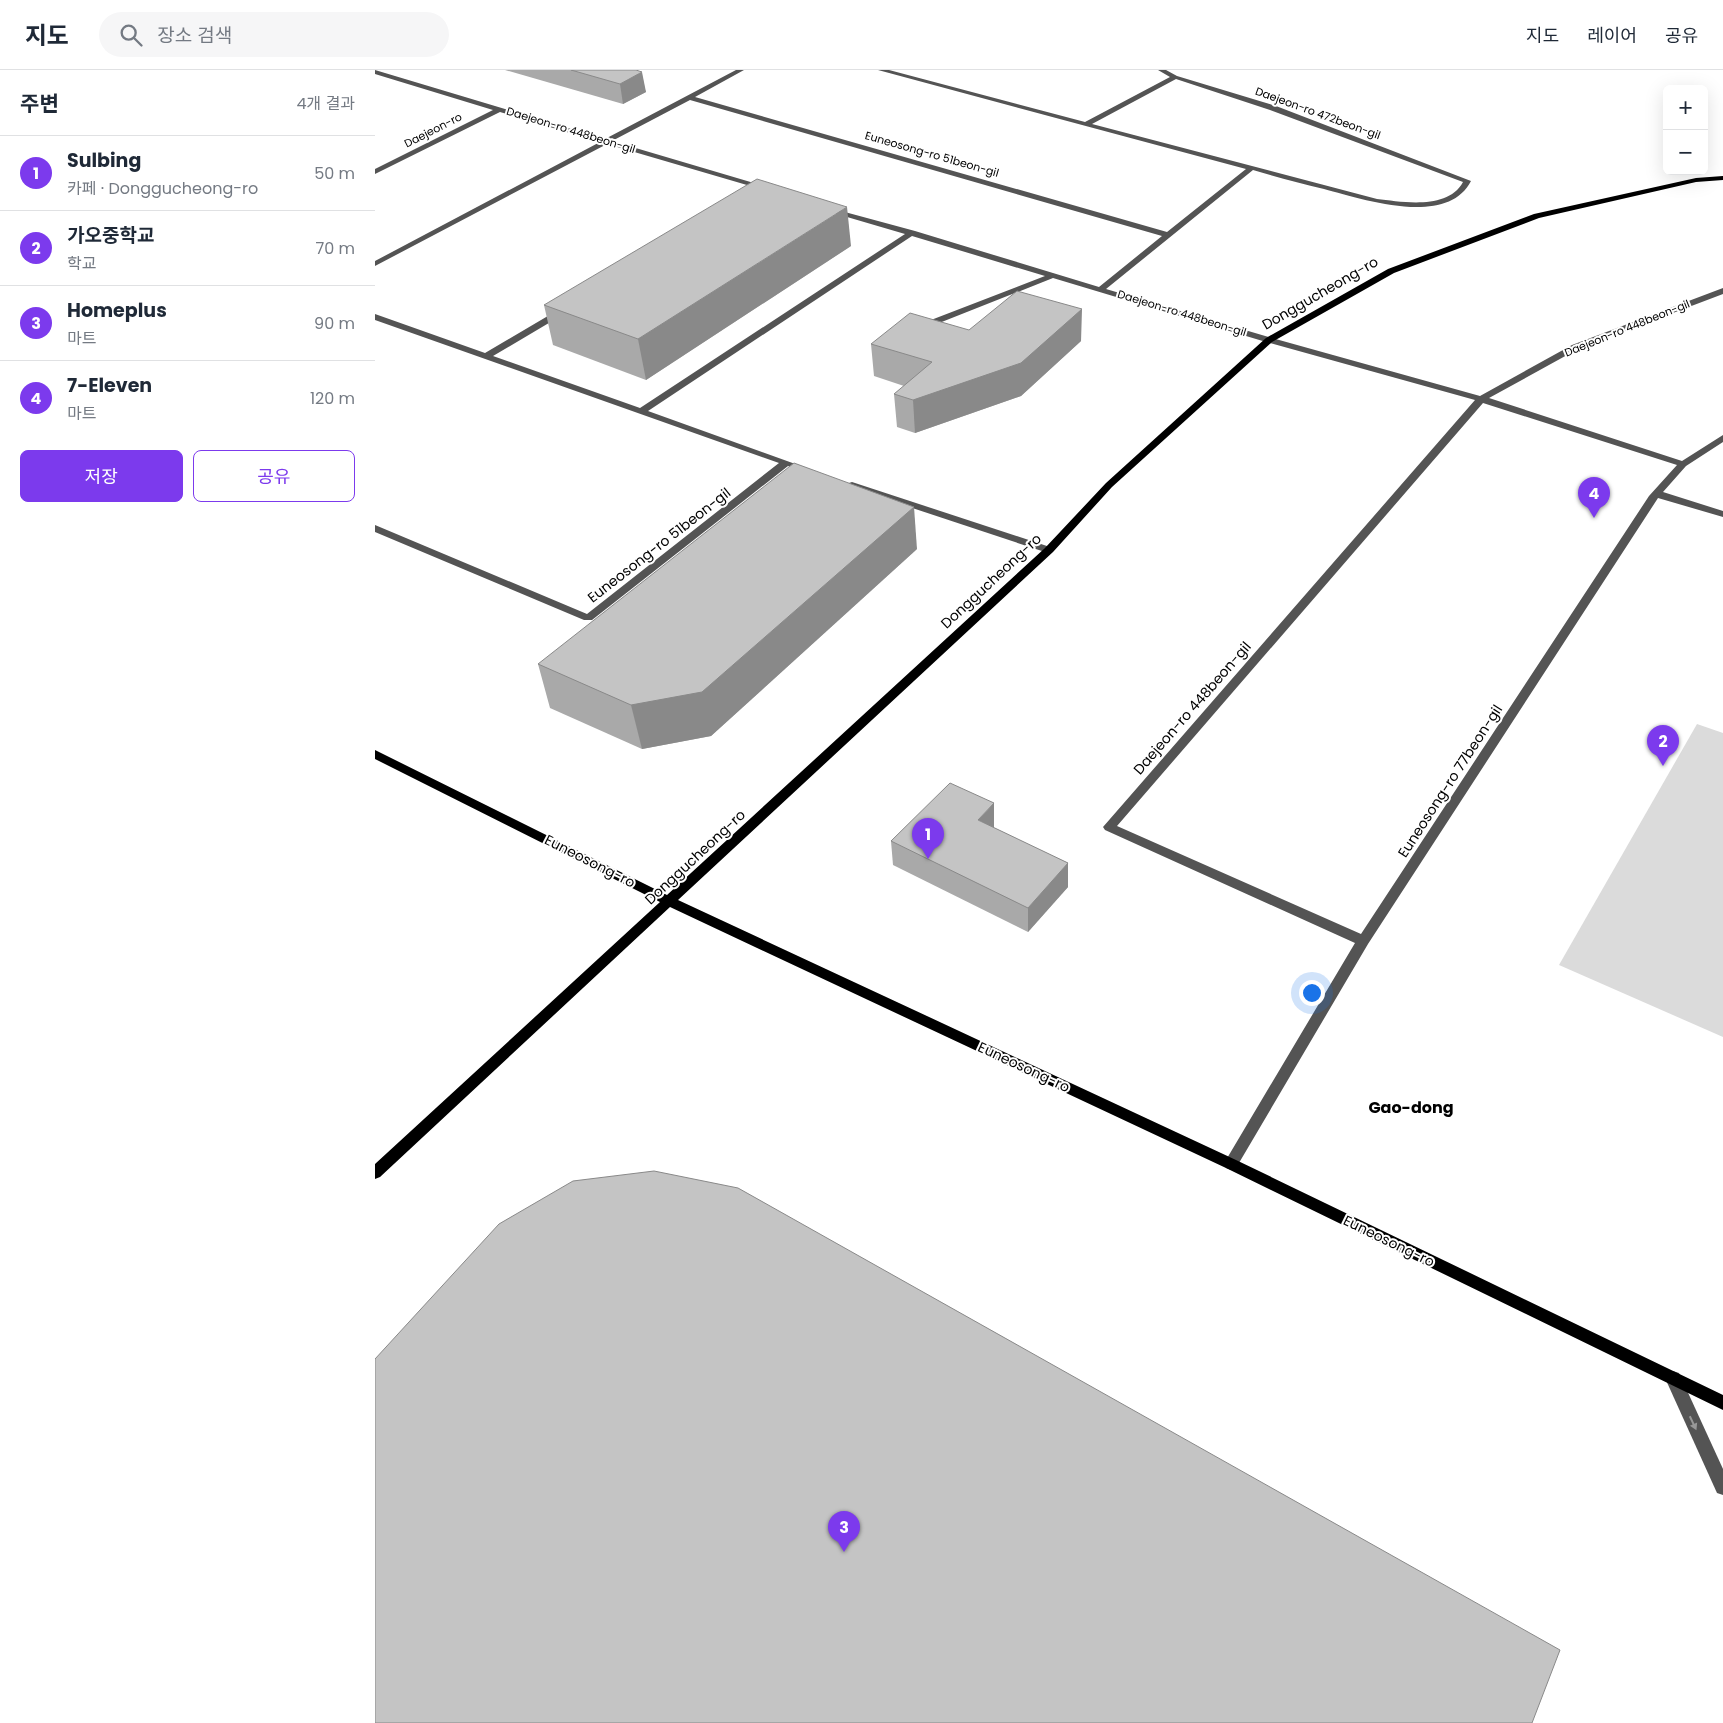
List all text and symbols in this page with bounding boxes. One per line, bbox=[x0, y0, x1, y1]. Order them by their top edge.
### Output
search box bbox=[99, 12, 449, 57]
text: 지도 bbox=[25, 19, 69, 52]
icon: search bbox=[117, 21, 145, 49]
text: 장소 검색 bbox=[157, 22, 232, 49]
text: 지도 bbox=[1526, 23, 1559, 48]
text: 레이어 bbox=[1587, 23, 1637, 48]
text: 공유 bbox=[1665, 23, 1698, 48]
street label: Daejeon-ro 472beon-gil bbox=[1253, 83, 1383, 143]
map controls bbox=[1663, 85, 1708, 175]
button: + bbox=[1663, 85, 1708, 130]
text: 주변 bbox=[20, 89, 59, 118]
text: 4개 결과 bbox=[297, 92, 355, 115]
street label: Daejeon-ro 448beon-gil bbox=[505, 103, 637, 157]
street label: Daejeon-ro bbox=[401, 109, 465, 151]
street label: Euneosong-ro 51beon-gil bbox=[863, 127, 1001, 181]
button: − bbox=[1663, 130, 1708, 175]
text: Sulbing bbox=[67, 147, 141, 174]
text: 1 bbox=[33, 162, 39, 185]
text: 50 m bbox=[314, 162, 355, 185]
text: 카페 · Donggucheong-ro bbox=[67, 177, 258, 200]
text: 가오중학교 bbox=[67, 222, 154, 249]
text: 2 bbox=[31, 237, 41, 260]
text: 70 m bbox=[315, 237, 355, 260]
text: 학교 bbox=[67, 252, 96, 275]
street label: Donggucheong-ro bbox=[1258, 252, 1382, 334]
street label: Daejeon-ro 448beon-gil bbox=[1116, 286, 1248, 340]
street label: Daejeon-ro 448beon-gil bbox=[1562, 296, 1692, 360]
text: Homeplus bbox=[67, 297, 167, 324]
text: 3 bbox=[31, 312, 41, 335]
text: 90 m bbox=[314, 312, 355, 335]
text: 마트 bbox=[67, 327, 96, 350]
text: 7-Eleven bbox=[67, 372, 152, 399]
text: 4 bbox=[31, 387, 41, 410]
text: 120 m bbox=[310, 387, 355, 410]
text: 마트 bbox=[67, 402, 96, 425]
button: 저장 bbox=[20, 450, 183, 502]
button: 공유 bbox=[193, 450, 355, 502]
pin: 4 bbox=[1578, 477, 1610, 518]
street label: Euneosong-ro 51beon-gil bbox=[583, 483, 735, 607]
street label: Donggucheong-ro bbox=[936, 529, 1046, 633]
street label: Daejeon-ro 448beon-gil bbox=[1129, 637, 1255, 779]
street label: Euneosong-ro 77beon-gil bbox=[1393, 701, 1507, 861]
pin: 2 bbox=[1647, 725, 1679, 766]
street label: Donggucheong-ro bbox=[640, 805, 750, 909]
pin: 1 bbox=[912, 818, 944, 859]
street label: Euneosong-ro bbox=[541, 830, 639, 892]
your location bbox=[1299, 980, 1325, 1006]
street label: Euneosong-ro bbox=[975, 1037, 1073, 1097]
district label: Gao-dong bbox=[1368, 1096, 1454, 1119]
street label: Euneosong-ro bbox=[1340, 1210, 1438, 1272]
one-way arrow bbox=[1689, 1416, 1697, 1430]
pin: 3 bbox=[828, 1511, 860, 1552]

